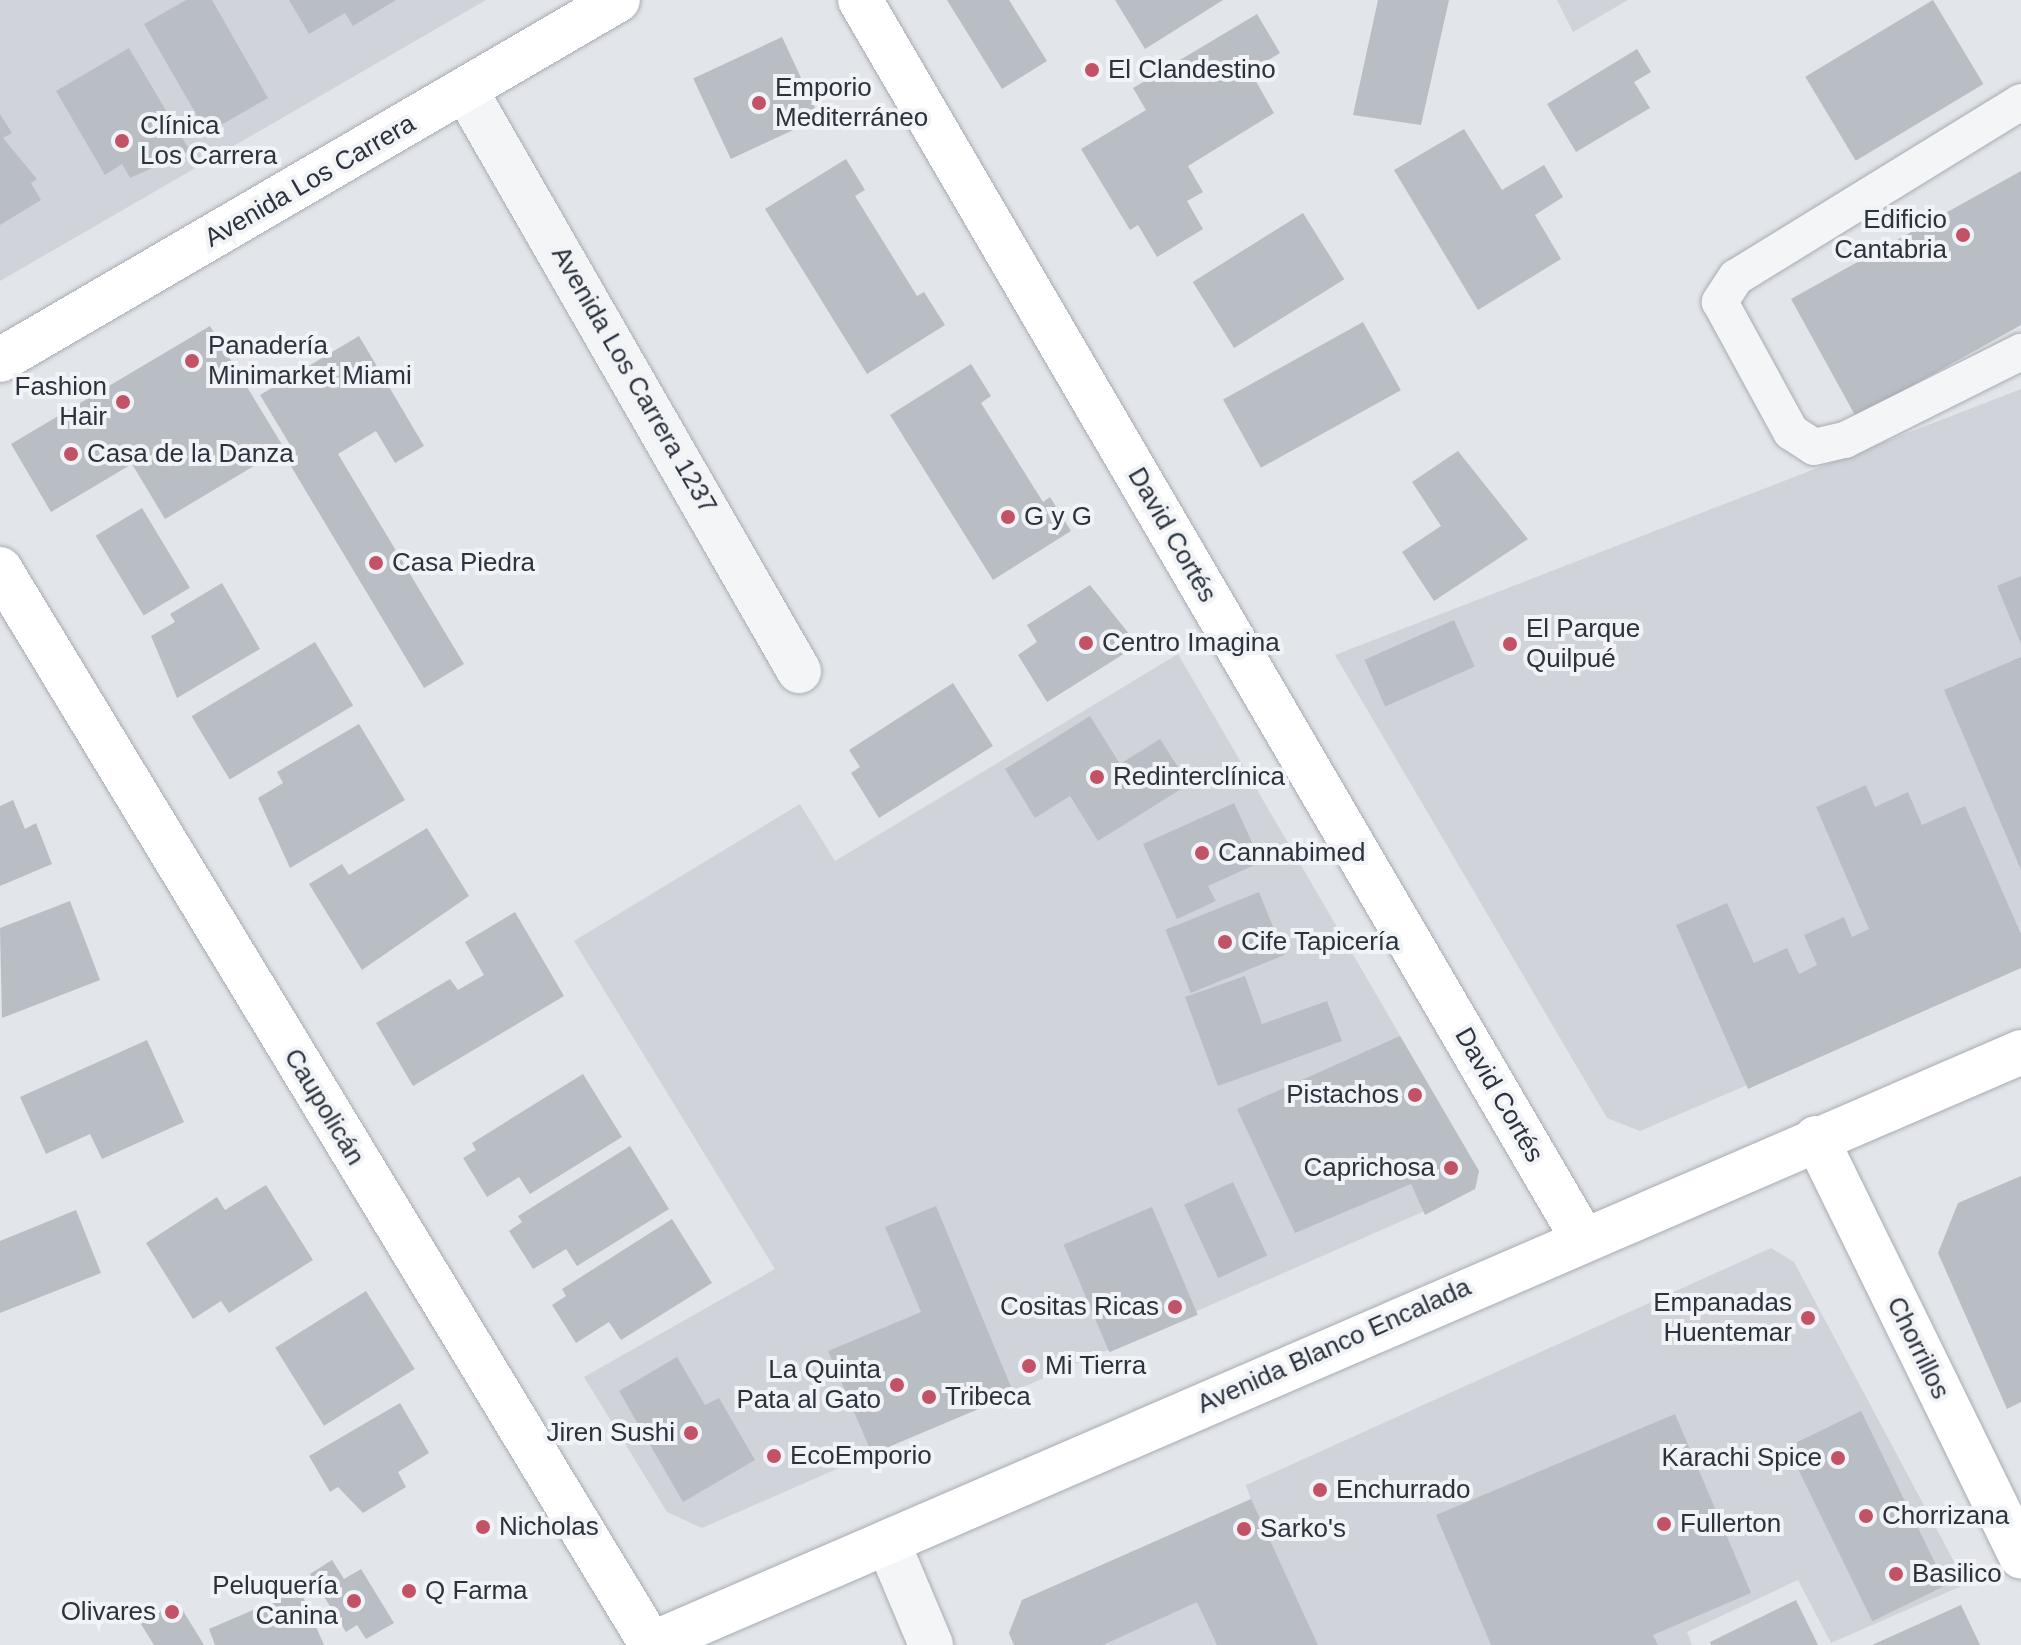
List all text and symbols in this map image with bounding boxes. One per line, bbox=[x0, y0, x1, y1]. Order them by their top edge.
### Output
place label: El Clandestino bbox=[1108, 54, 1276, 86]
marker: El Clandestino bbox=[1083, 61, 1101, 79]
place label: Emporio Mediterráneo bbox=[775, 72, 928, 134]
marker: Emporio Mediterráneo bbox=[750, 94, 768, 112]
street label: Avenida Los Carrera bbox=[199, 108, 421, 254]
place label: Clínica Los Carrera bbox=[140, 110, 277, 172]
marker: Clínica Los Carrera bbox=[111, 130, 133, 152]
place label: Edificio Cantabria bbox=[1834, 204, 1947, 266]
marker: Edificio Cantabria bbox=[1954, 226, 1972, 244]
street label: Avenida Los Carrera 1237 bbox=[545, 241, 723, 519]
place label: Panadería Minimarket Miami bbox=[208, 330, 412, 392]
marker: Panadería Minimarket Miami bbox=[183, 352, 201, 370]
place label: Fashion Hair bbox=[15, 371, 107, 432]
marker: Fashion Hair bbox=[114, 393, 132, 411]
place label: Casa de la Danza bbox=[87, 438, 294, 470]
marker: Casa de la Danza bbox=[62, 445, 80, 463]
street label: David Cortés bbox=[1121, 462, 1223, 608]
place label: G y G bbox=[1024, 501, 1092, 533]
marker: G y G bbox=[999, 508, 1017, 526]
place label: Casa Piedra bbox=[392, 547, 535, 579]
marker: Casa Piedra bbox=[367, 554, 385, 572]
place label: El Parque Quilpué bbox=[1526, 613, 1640, 674]
place label: Centro Imagina bbox=[1102, 627, 1280, 659]
marker: Centro Imagina bbox=[1077, 634, 1095, 652]
marker: El Parque Quilpué bbox=[1501, 635, 1519, 653]
place label: Redinterclínica bbox=[1113, 761, 1285, 793]
marker: Redinterclínica bbox=[1088, 768, 1106, 786]
place label: Cannabimed bbox=[1218, 837, 1365, 869]
marker: Cannabimed bbox=[1193, 844, 1211, 862]
place label: Cife Tapicería bbox=[1241, 926, 1400, 958]
marker: Cife Tapicería bbox=[1216, 933, 1234, 951]
street label: David Cortés bbox=[1448, 1022, 1550, 1168]
street label: Caupolicán bbox=[277, 1043, 371, 1171]
place label: Pistachos bbox=[1286, 1079, 1399, 1111]
marker: Pistachos bbox=[1406, 1086, 1424, 1104]
place label: Caprichosa bbox=[1303, 1152, 1435, 1184]
marker: Caprichosa bbox=[1442, 1159, 1460, 1177]
street label: Avenida Blanco Encalada bbox=[1193, 1272, 1475, 1420]
place label: Empanadas Huentemar bbox=[1653, 1287, 1792, 1348]
place label: Cositas Ricas bbox=[1000, 1291, 1159, 1323]
street label: Chorrillos bbox=[1880, 1292, 1956, 1404]
marker: Cositas Ricas bbox=[1166, 1298, 1184, 1316]
marker: Empanadas Huentemar bbox=[1799, 1309, 1817, 1327]
place label: Mi Tierra bbox=[1045, 1350, 1147, 1382]
place label: La Quinta Pata al Gato bbox=[736, 1354, 881, 1416]
marker: Mi Tierra bbox=[1020, 1357, 1038, 1375]
marker: La Quinta Pata al Gato bbox=[888, 1376, 906, 1394]
place label: Tribeca bbox=[945, 1381, 1031, 1413]
marker: Tribeca bbox=[920, 1388, 938, 1406]
place label: Jiren Sushi bbox=[546, 1417, 675, 1449]
marker: Jiren Sushi bbox=[682, 1424, 700, 1442]
place label: EcoEmporio bbox=[790, 1440, 932, 1472]
place label: Karachi Spice bbox=[1662, 1442, 1822, 1474]
marker: EcoEmporio bbox=[765, 1447, 783, 1465]
marker: Karachi Spice bbox=[1829, 1449, 1847, 1467]
place label: Enchurrado bbox=[1336, 1474, 1470, 1506]
marker: Enchurrado bbox=[1311, 1481, 1329, 1499]
place label: Chorrizana bbox=[1882, 1500, 2009, 1532]
marker: Chorrizana bbox=[1857, 1507, 1875, 1525]
place label: Fullerton bbox=[1680, 1508, 1781, 1540]
place label: Nicholas bbox=[499, 1511, 599, 1543]
place label: Sarko's bbox=[1260, 1513, 1346, 1545]
marker: Fullerton bbox=[1655, 1515, 1673, 1533]
marker: Nicholas bbox=[474, 1518, 492, 1536]
marker: Sarko's bbox=[1235, 1520, 1253, 1538]
place label: Basilico bbox=[1912, 1558, 2002, 1590]
marker: Basilico bbox=[1887, 1565, 1905, 1583]
place label: Peluquería Canina bbox=[212, 1570, 338, 1632]
place label: Q Farma bbox=[425, 1575, 528, 1607]
marker: Q Farma bbox=[400, 1582, 418, 1600]
marker: Peluquería Canina bbox=[345, 1592, 363, 1610]
place label: Olivares bbox=[61, 1596, 156, 1628]
marker: Olivares bbox=[163, 1603, 181, 1621]

